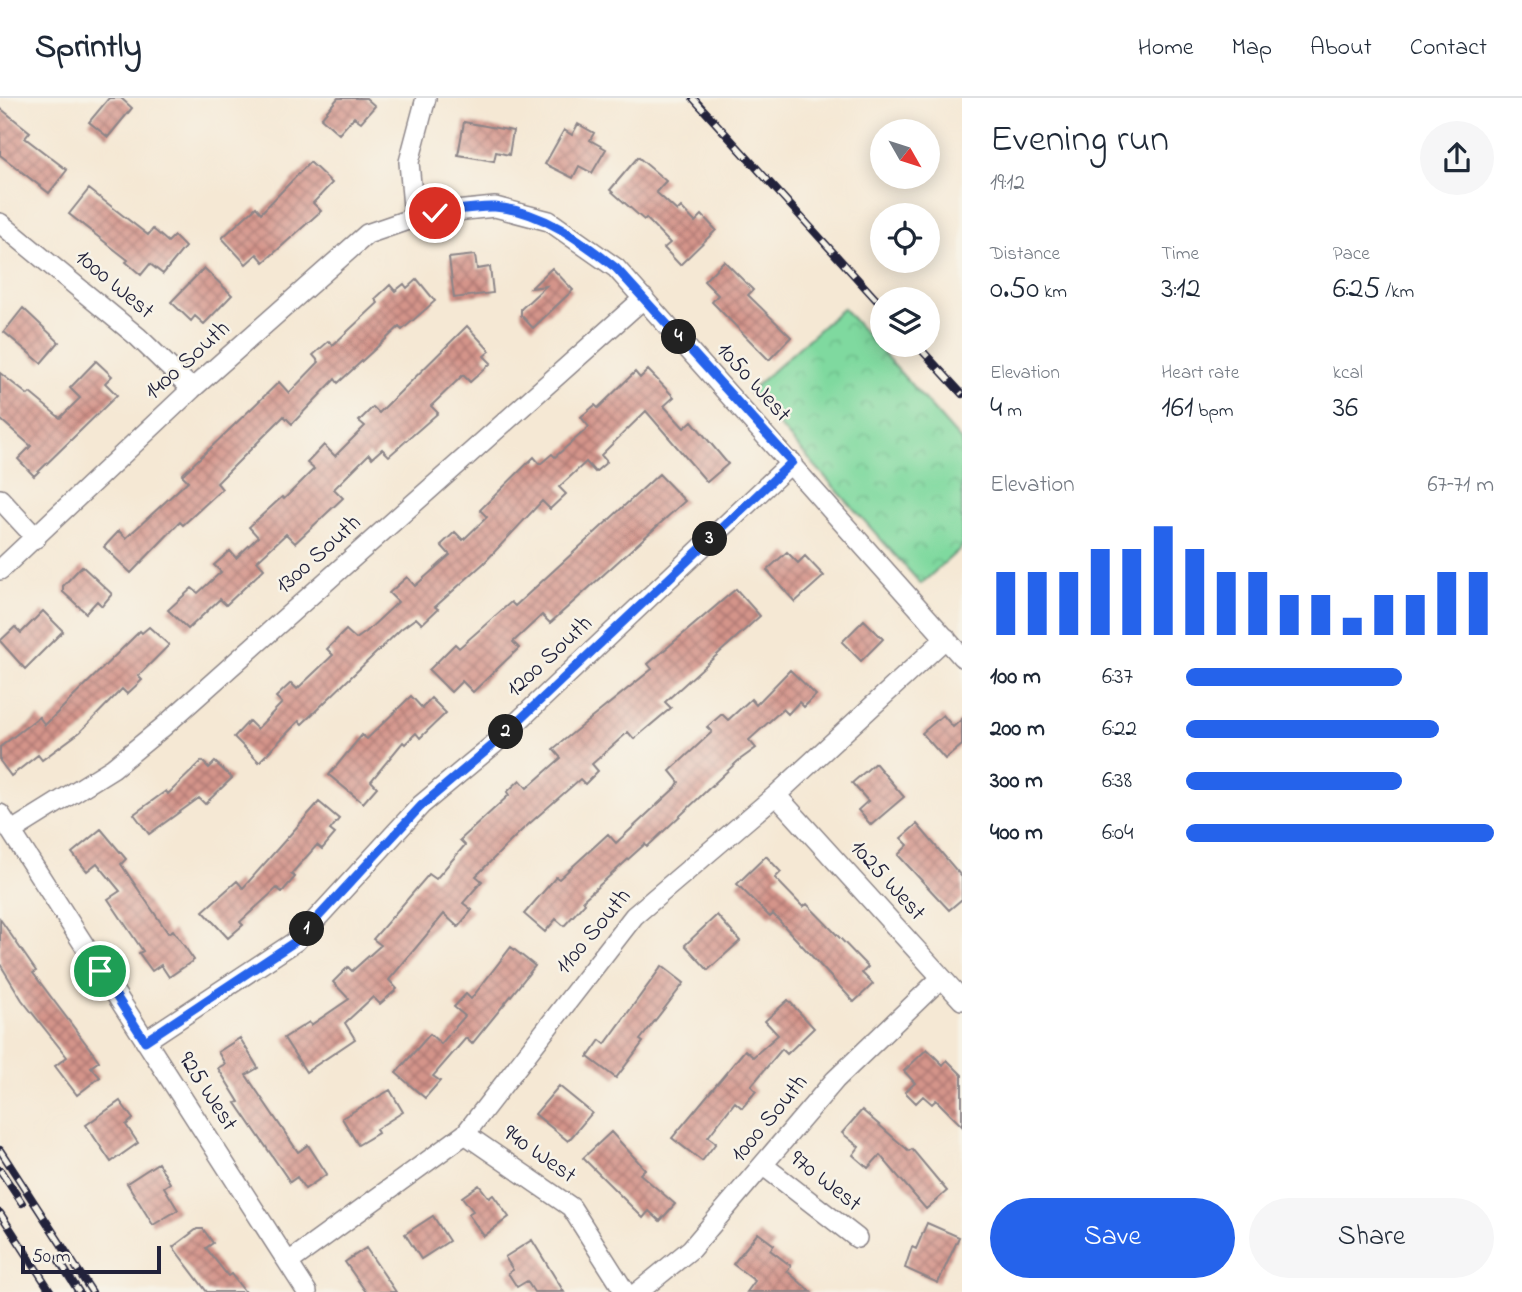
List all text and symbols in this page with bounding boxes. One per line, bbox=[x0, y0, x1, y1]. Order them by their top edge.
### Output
text: Sprintly bbox=[35, 24, 142, 72]
text: Home bbox=[1138, 31, 1194, 66]
text: Map bbox=[1232, 31, 1272, 66]
text: About bbox=[1310, 31, 1372, 66]
text: Contact bbox=[1410, 31, 1487, 66]
text: Evening run bbox=[990, 113, 1169, 169]
north arrow bbox=[870, 119, 940, 189]
map controls bbox=[870, 119, 940, 357]
button: share bbox=[1420, 121, 1494, 195]
text: 19:12 bbox=[990, 167, 1025, 200]
pin bbox=[405, 183, 465, 243]
icon: check bbox=[416, 194, 454, 232]
button: locate bbox=[870, 203, 940, 273]
street label: 1000 West bbox=[67, 241, 161, 329]
text: Distance bbox=[990, 241, 1060, 268]
text: Time bbox=[1161, 241, 1199, 268]
text: Pace bbox=[1333, 241, 1370, 268]
text: 0.50 bbox=[990, 268, 1039, 312]
text: 3:12 bbox=[1161, 268, 1201, 312]
text: 6:25 bbox=[1333, 268, 1380, 312]
text: km bbox=[1039, 279, 1067, 306]
text: /km bbox=[1380, 279, 1414, 306]
button: layers bbox=[870, 287, 940, 357]
street label: 1400 South bbox=[137, 313, 239, 409]
pin: 4 bbox=[662, 320, 696, 354]
text: 4 bbox=[675, 323, 682, 350]
street label: 1050 West bbox=[707, 335, 799, 431]
text: Elevation bbox=[990, 360, 1060, 387]
text: Heart rate bbox=[1161, 360, 1239, 387]
text: kcal bbox=[1333, 360, 1363, 387]
text: 4 bbox=[990, 387, 1002, 431]
text: 161 bbox=[1161, 387, 1194, 431]
text: 36 bbox=[1333, 387, 1358, 431]
text: m bbox=[1002, 398, 1022, 425]
text: bpm bbox=[1194, 398, 1233, 425]
text: Elevation bbox=[990, 469, 1075, 502]
text: 67–71 m bbox=[1427, 469, 1494, 502]
street label: 1300 South bbox=[268, 507, 370, 603]
pin: 3 bbox=[692, 522, 728, 556]
text: 3 bbox=[706, 525, 713, 552]
street label: 1200 South bbox=[499, 608, 601, 706]
text: 100 m bbox=[990, 661, 1041, 694]
text: 6:37 bbox=[1102, 661, 1133, 694]
text: 200 m bbox=[990, 713, 1045, 746]
text: 6:22 bbox=[1102, 713, 1137, 746]
pin: 2 bbox=[489, 714, 524, 750]
text: 2 bbox=[501, 718, 510, 745]
text: 300 m bbox=[990, 765, 1043, 798]
text: 6:38 bbox=[1102, 765, 1132, 798]
text: 400 m bbox=[990, 817, 1043, 850]
text: 6:04 bbox=[1102, 817, 1134, 850]
street label: 1025 West bbox=[841, 832, 933, 930]
street label: 1100 South bbox=[547, 881, 641, 983]
pin: 1 bbox=[290, 912, 324, 946]
text: 1 bbox=[303, 915, 310, 942]
pin bbox=[70, 941, 130, 1001]
icon: arrive bbox=[81, 952, 119, 990]
street label: 925 West bbox=[168, 1045, 246, 1139]
street label: 1000 South bbox=[723, 1067, 817, 1171]
street label: 940 West bbox=[495, 1117, 583, 1193]
street label: 970 West bbox=[781, 1143, 869, 1221]
button: Save bbox=[990, 1198, 1235, 1278]
button: Share bbox=[1249, 1198, 1494, 1278]
scale bar bbox=[21, 1243, 161, 1275]
text: 50 m bbox=[32, 1244, 71, 1271]

